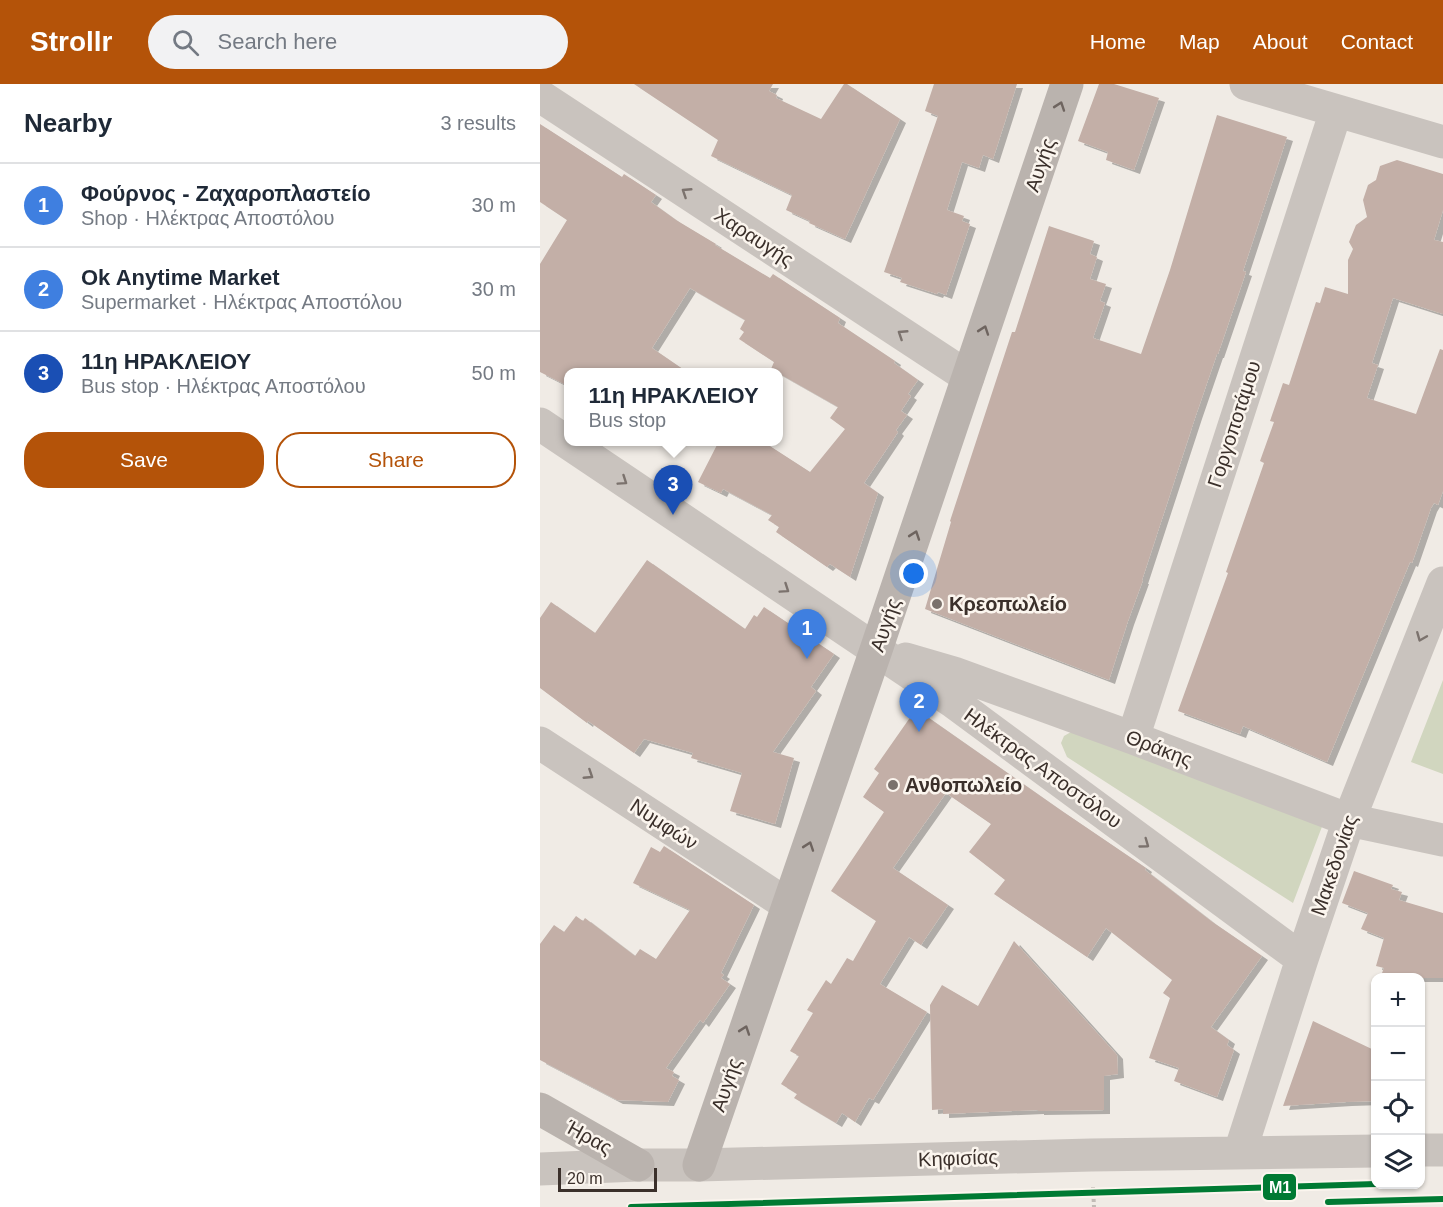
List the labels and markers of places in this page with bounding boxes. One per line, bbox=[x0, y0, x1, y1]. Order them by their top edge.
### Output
pin: 3 bbox=[654, 466, 692, 515]
place label: Κρεοπωλείο bbox=[949, 593, 1067, 615]
marker: Κρεοπωλείο bbox=[930, 597, 944, 611]
pin: 1 bbox=[788, 610, 826, 659]
pin: 2 bbox=[900, 682, 938, 732]
place label: Ανθοπωλείο bbox=[905, 774, 1022, 796]
marker: Ανθοπωλείο bbox=[886, 778, 900, 792]

